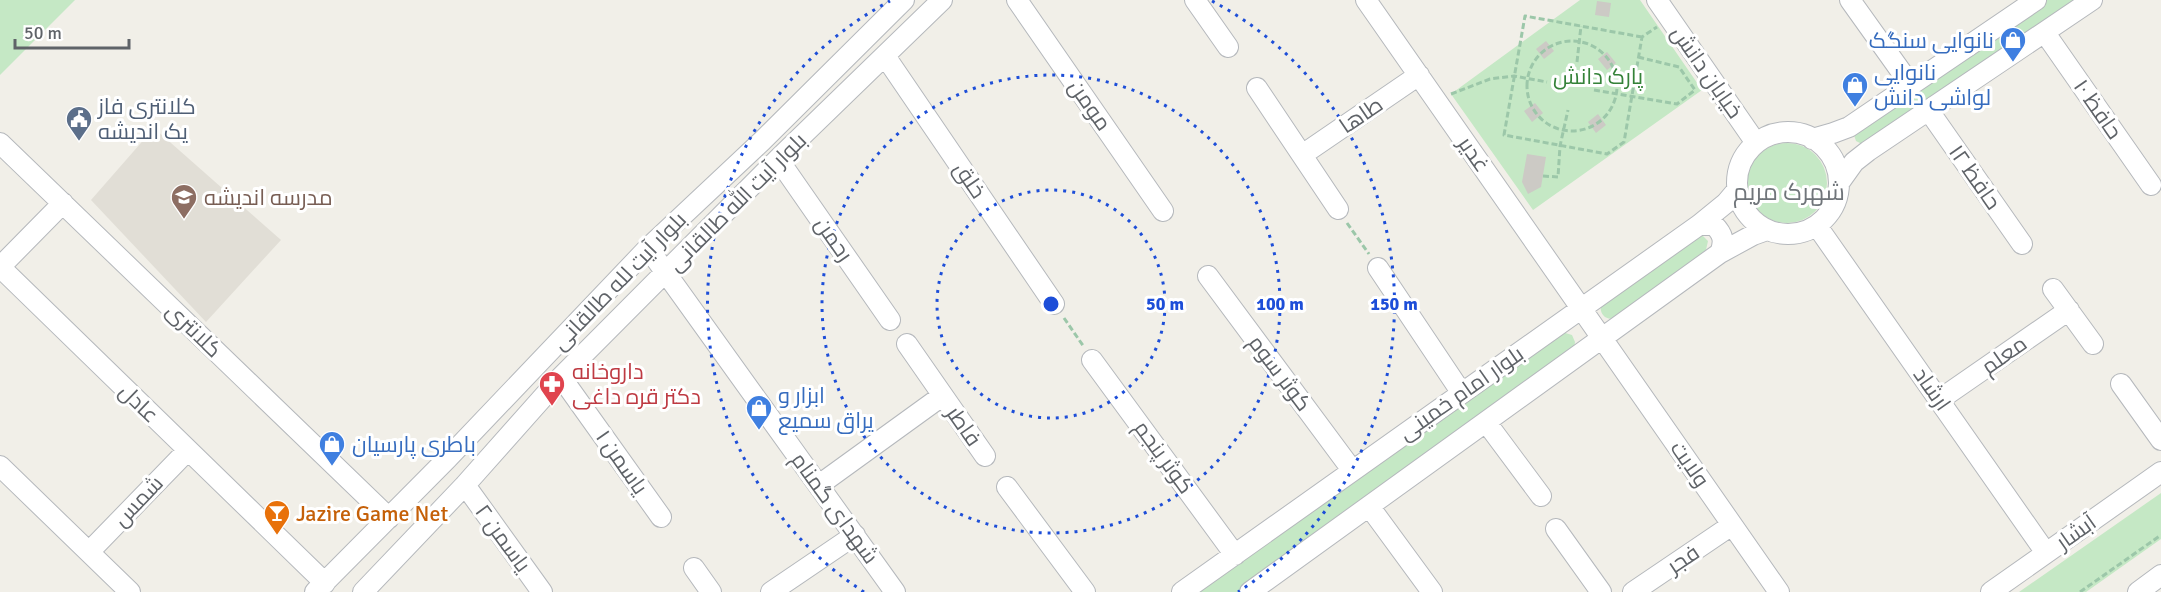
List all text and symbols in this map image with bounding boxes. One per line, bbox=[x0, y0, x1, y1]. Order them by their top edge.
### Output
scale bar bbox=[15, 12, 129, 50]
street label: خیابان دانش bbox=[1665, 20, 1749, 124]
text: 50 m bbox=[24, 22, 62, 44]
shop icon: نانوایی سنگک bbox=[1998, 25, 2028, 63]
place label: نانوایی سنگک bbox=[1869, 27, 1994, 54]
place label: نانوایی لواشی دانش bbox=[1874, 59, 1991, 111]
park label: پارک دانش bbox=[1553, 63, 1643, 91]
shop icon: نانوایی لواشی دانش bbox=[1840, 70, 1870, 108]
street label: مومن bbox=[1063, 74, 1117, 136]
street label: حافظ ۱۰ bbox=[2068, 74, 2128, 144]
street label: طاها bbox=[1334, 91, 1388, 139]
place label: کلانتری فاز یک اندیشه bbox=[96, 93, 196, 145]
public building icon: کلانتری فاز یک اندیشه bbox=[64, 104, 94, 142]
street label: بلوار آیت الله طالقانی bbox=[661, 126, 812, 277]
street label: غدیر bbox=[1451, 129, 1496, 177]
street label: حافظ ۱۲ bbox=[1943, 139, 2007, 215]
street label: خلق bbox=[948, 156, 992, 204]
district label: شهرک مریم bbox=[1733, 177, 1845, 208]
school or university icon: مدرسه اندیشه bbox=[169, 182, 199, 220]
place label: مدرسه اندیشه bbox=[204, 184, 333, 211]
street label: بلوار آیت لله طالقانی bbox=[546, 206, 692, 356]
street label: رحمن bbox=[809, 212, 859, 266]
text: 50 m bbox=[1146, 293, 1184, 315]
text: 100 m bbox=[1256, 293, 1304, 315]
text: 150 m bbox=[1370, 293, 1418, 315]
centre of rings bbox=[1041, 294, 1061, 314]
street label: کلانتری bbox=[160, 297, 228, 363]
street label: کوثر سوم bbox=[1241, 330, 1317, 418]
street label: معلم bbox=[1976, 330, 2033, 382]
street label: بلوار امام خمینی bbox=[1393, 340, 1530, 448]
place label: داروخانه دکتر قره داغی bbox=[572, 358, 701, 410]
street label: ارشاد bbox=[1907, 362, 1957, 416]
pharmacy icon: داروخانه دکتر قره داغی bbox=[537, 369, 567, 407]
street label: عادل bbox=[114, 378, 164, 428]
place label: ابزار و يراق سميع bbox=[778, 382, 874, 435]
shop icon: ابزار و يراق سميع bbox=[744, 393, 774, 431]
street label: فاطر bbox=[940, 399, 987, 451]
street label: کوثر پنجم bbox=[1127, 415, 1200, 500]
street label: یاسمن ۱ bbox=[590, 425, 654, 500]
shop icon: باطری پارسيان bbox=[317, 429, 347, 467]
place label: باطری پارسيان bbox=[352, 431, 476, 459]
street label: ولایت bbox=[1665, 436, 1715, 492]
street label: شهدای گمنام bbox=[784, 447, 885, 570]
street label: شمس bbox=[107, 470, 169, 532]
bar icon: Jazire Game Net bbox=[262, 498, 292, 536]
street label: یاسمن ۲ bbox=[469, 499, 537, 577]
place label: Jazire Game Net bbox=[296, 500, 448, 527]
street label: آبشار bbox=[2049, 509, 2101, 557]
street label: فجر bbox=[1660, 539, 1704, 581]

